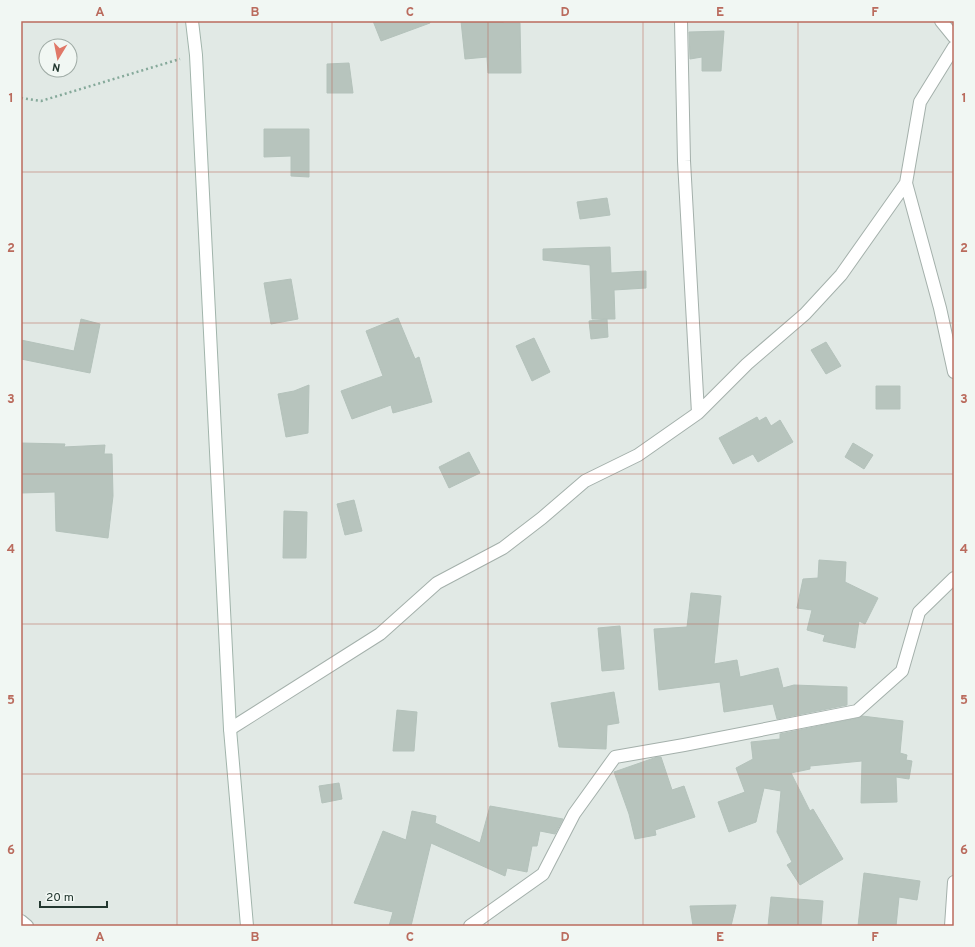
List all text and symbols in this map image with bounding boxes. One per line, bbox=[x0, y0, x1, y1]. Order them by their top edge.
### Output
text: A bbox=[95, 5, 105, 21]
text: B bbox=[251, 5, 260, 21]
text: C bbox=[406, 5, 414, 21]
text: D bbox=[560, 5, 570, 21]
text: E bbox=[716, 5, 724, 21]
text: F bbox=[871, 5, 879, 21]
north arrow bbox=[38, 38, 78, 78]
text: N bbox=[51, 59, 62, 74]
text: 1 bbox=[8, 91, 14, 107]
text: 1 bbox=[961, 91, 967, 107]
text: 2 bbox=[7, 241, 15, 257]
text: 2 bbox=[960, 241, 968, 257]
text: 3 bbox=[7, 392, 15, 408]
text: 3 bbox=[960, 392, 968, 408]
text: 4 bbox=[7, 542, 15, 558]
text: 4 bbox=[960, 542, 968, 558]
text: 5 bbox=[7, 693, 15, 709]
text: 5 bbox=[960, 693, 968, 709]
text: 6 bbox=[7, 843, 15, 859]
text: 6 bbox=[960, 843, 968, 859]
scale bar bbox=[40, 883, 107, 909]
text: 20 m bbox=[46, 890, 74, 906]
text: A bbox=[95, 930, 105, 946]
text: B bbox=[251, 930, 260, 946]
text: C bbox=[406, 930, 414, 946]
text: D bbox=[560, 930, 570, 946]
text: E bbox=[716, 930, 724, 946]
text: F bbox=[871, 930, 879, 946]

